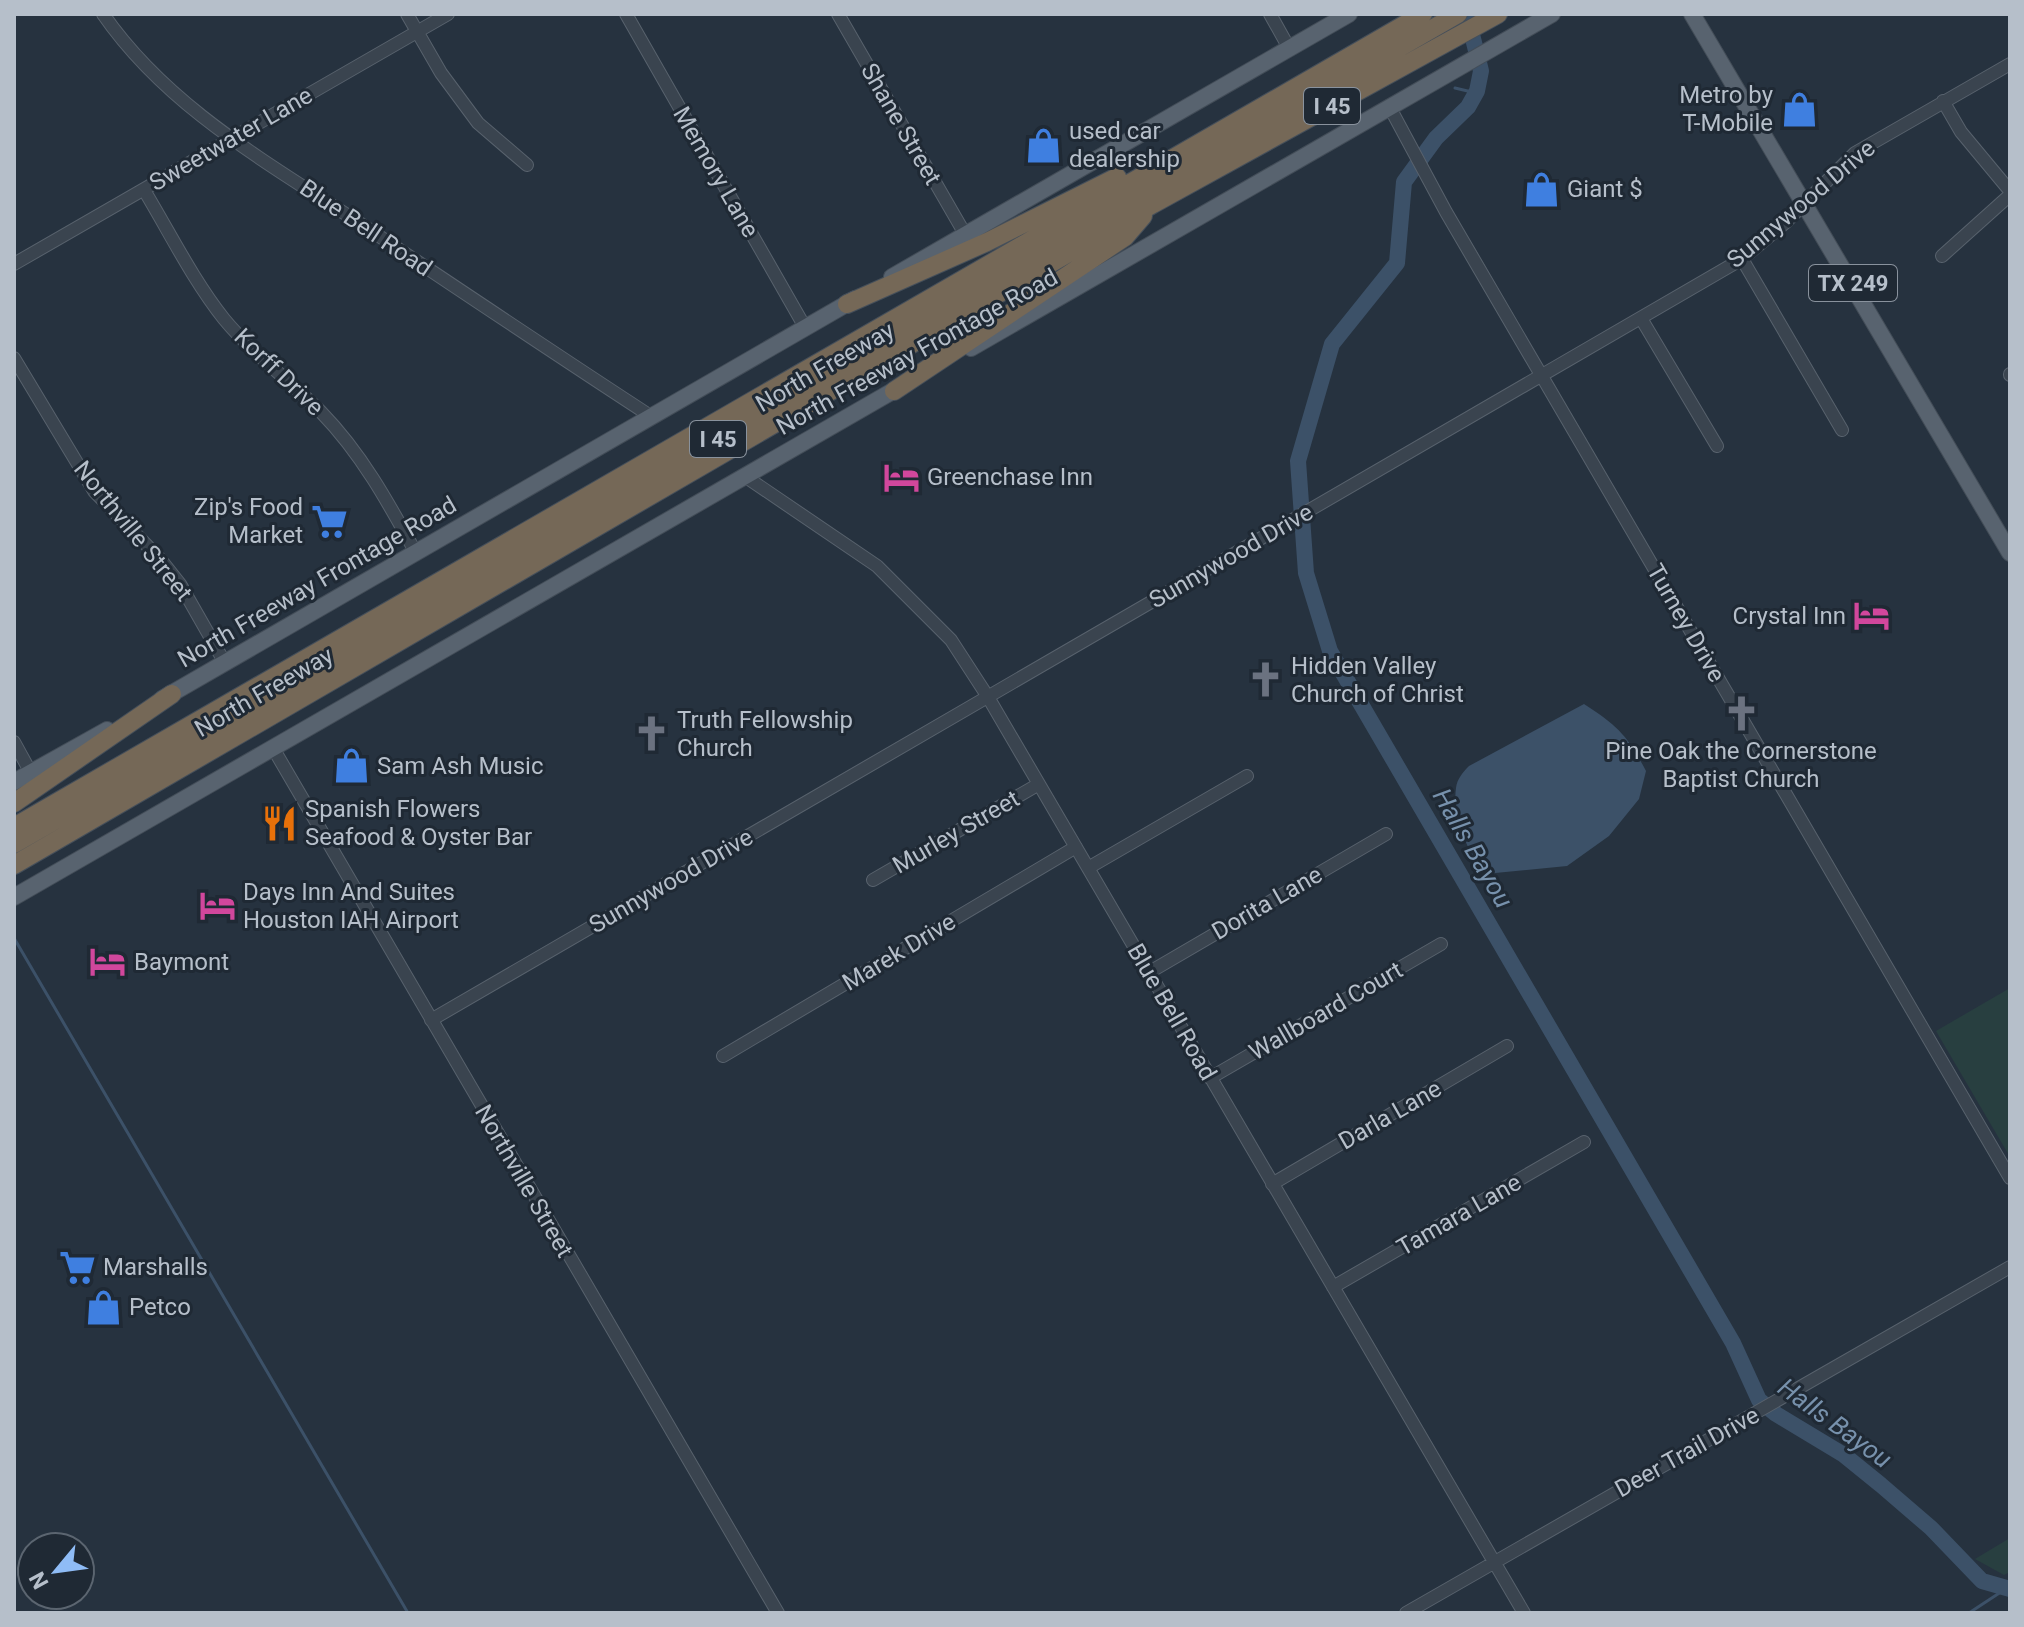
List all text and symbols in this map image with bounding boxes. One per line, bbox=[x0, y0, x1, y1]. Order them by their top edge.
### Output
street label: Shane Street bbox=[855, 58, 947, 190]
street label: Sweetwater Lane bbox=[145, 81, 317, 197]
place label: Metro by T-Mobile bbox=[1679, 81, 1774, 137]
road number: I 45 bbox=[1304, 88, 1360, 124]
shop icon: Metro by T-Mobile bbox=[1780, 90, 1818, 128]
street label: Memory Lane bbox=[667, 102, 765, 242]
place label: used car dealership bbox=[1069, 117, 1180, 173]
shop icon: used car dealership bbox=[1024, 126, 1062, 164]
street label: Sunnywood Drive bbox=[1721, 134, 1881, 274]
shop icon: Giant $ bbox=[1522, 170, 1560, 208]
street label: Blue Bell Road bbox=[295, 174, 437, 282]
place label: Giant $ bbox=[1567, 175, 1643, 203]
street label: North Freeway Frontage Road bbox=[771, 263, 1063, 441]
road number: TX 249 bbox=[1809, 265, 1897, 301]
street label: North Freeway bbox=[751, 316, 899, 418]
street label: Korff Drive bbox=[229, 323, 329, 421]
road number: I 45 bbox=[690, 421, 746, 457]
street label: Northville Street bbox=[68, 455, 198, 607]
hotel icon: Greenchase Inn bbox=[882, 458, 920, 496]
place label: Greenchase Inn bbox=[927, 463, 1093, 491]
street label: North Freeway Frontage Road bbox=[173, 491, 461, 673]
place label: Zip's Food Market bbox=[194, 493, 303, 549]
street label: Sunnywood Drive bbox=[1144, 498, 1318, 614]
supermarket icon: Zip's Food Market bbox=[310, 502, 348, 540]
street label: Turney Drive bbox=[1641, 559, 1731, 687]
hotel icon: Crystal Inn bbox=[1853, 597, 1891, 635]
place label: Crystal Inn bbox=[1733, 602, 1846, 630]
street label: North Freeway bbox=[190, 641, 339, 743]
place label: Hidden Valley Church of Christ bbox=[1291, 652, 1464, 708]
church icon: Hidden Valley Church of Christ bbox=[1246, 661, 1284, 699]
church icon: Pine Oak the Cornerstone Baptist Church bbox=[1722, 695, 1760, 733]
place label: Truth Fellowship Church bbox=[677, 706, 853, 762]
church icon: Truth Fellowship Church bbox=[632, 715, 670, 753]
place label: Pine Oak the Cornerstone Baptist Church bbox=[1605, 737, 1877, 793]
shop icon: Sam Ash Music bbox=[332, 747, 370, 785]
place label: Sam Ash Music bbox=[377, 752, 544, 780]
water label: Halls Bayou bbox=[1427, 783, 1519, 913]
street label: Murley Street bbox=[888, 784, 1024, 879]
place label: Spanish Flowers Seafood & Oyster Bar bbox=[305, 795, 532, 851]
restaurant icon: Spanish Flowers Seafood & Oyster Bar bbox=[260, 804, 298, 842]
street label: Sunnywood Drive bbox=[584, 823, 758, 939]
street label: Dorita Lane bbox=[1207, 860, 1327, 946]
place label: Days Inn And Suites Houston IAH Airport bbox=[243, 878, 459, 934]
hotel icon: Days Inn And Suites Houston IAH Airport bbox=[198, 887, 236, 925]
street label: Marek Drive bbox=[837, 907, 961, 997]
street label: Blue Bell Road bbox=[1122, 939, 1222, 1085]
hotel icon: Baymont bbox=[89, 943, 127, 981]
place label: Baymont bbox=[134, 948, 229, 976]
street label: Wallboard Court bbox=[1244, 956, 1408, 1066]
street label: Darla Lane bbox=[1334, 1074, 1446, 1156]
street label: Northville Street bbox=[469, 1100, 579, 1262]
street label: Tamara Lane bbox=[1392, 1168, 1526, 1262]
supermarket icon: Marshalls bbox=[58, 1248, 96, 1286]
place label: Marshalls bbox=[103, 1253, 208, 1281]
shop icon: Petco bbox=[84, 1288, 122, 1326]
place label: Petco bbox=[129, 1293, 191, 1321]
water label: Halls Bayou bbox=[1773, 1372, 1898, 1474]
street label: Deer Trail Drive bbox=[1610, 1401, 1764, 1503]
north arrow bbox=[16, 1531, 96, 1611]
text: N bbox=[24, 1568, 54, 1593]

